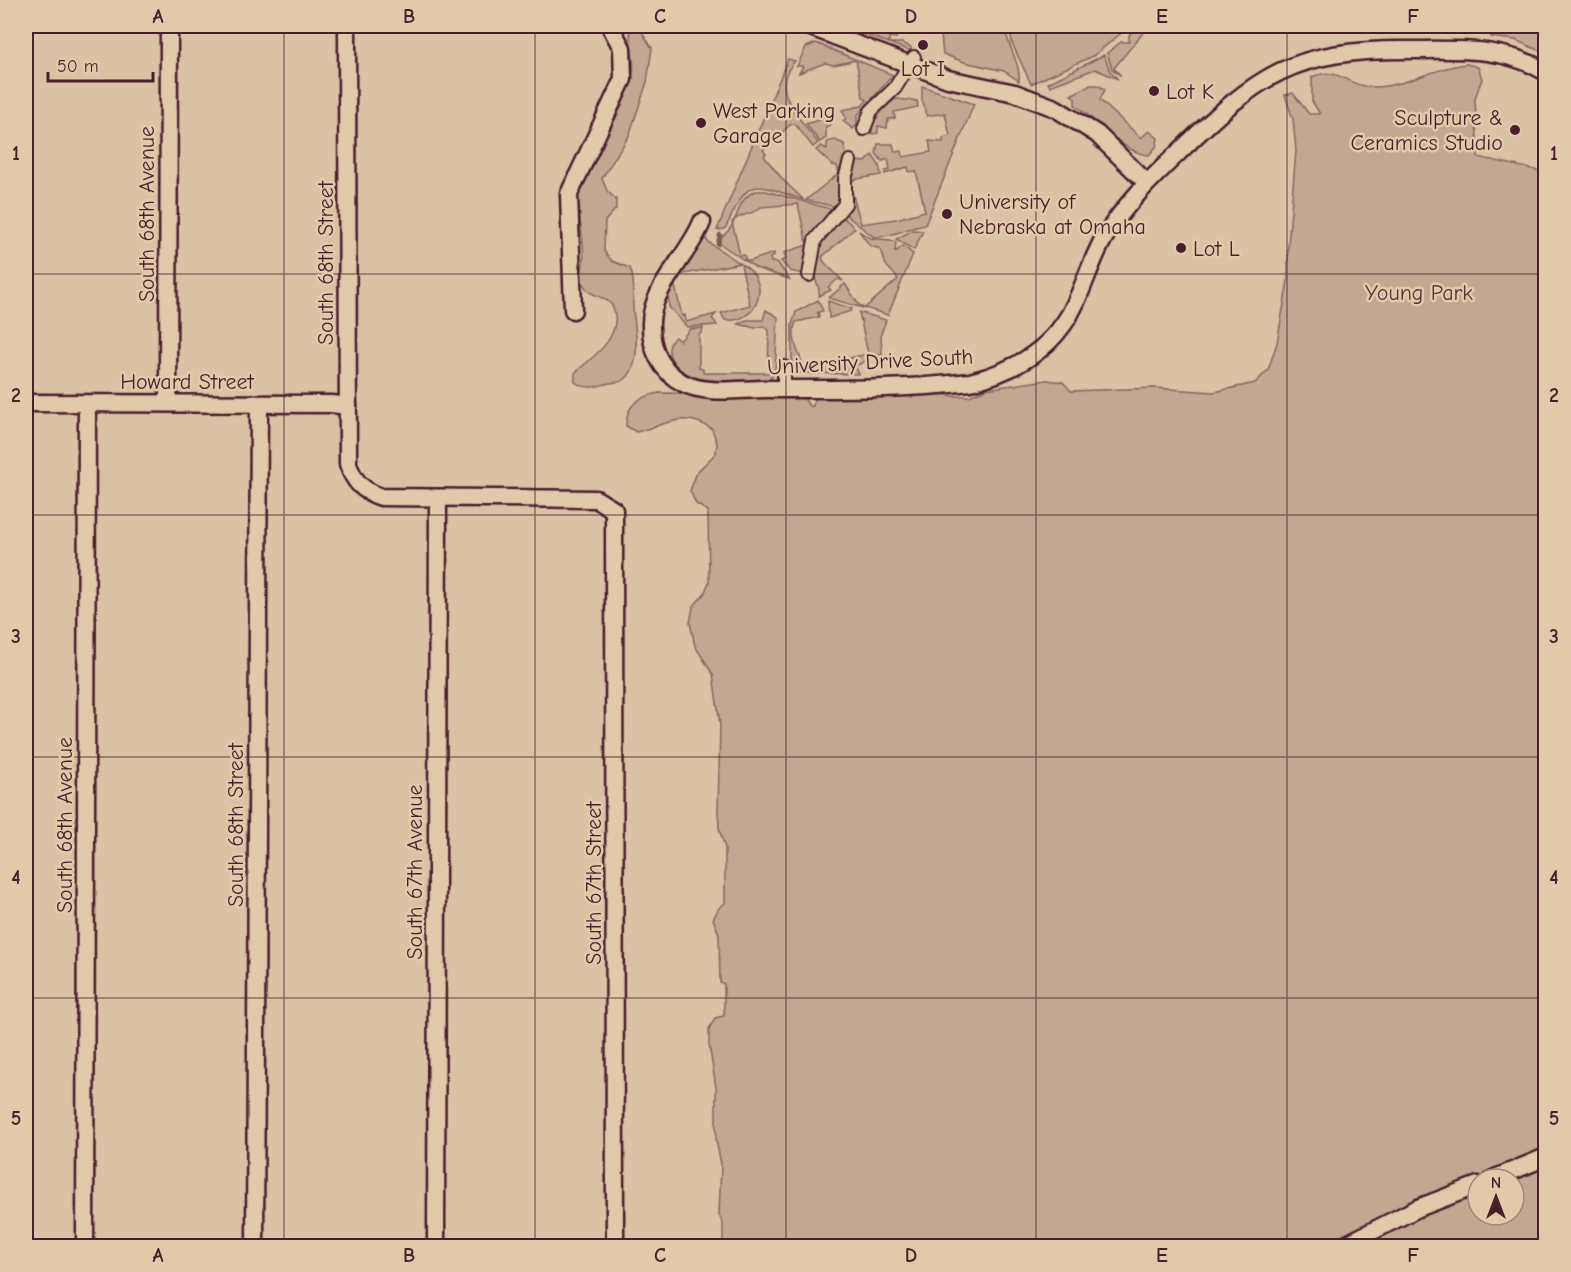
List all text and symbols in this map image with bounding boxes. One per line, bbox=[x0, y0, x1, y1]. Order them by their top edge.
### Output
text: A bbox=[152, 5, 164, 28]
text: B bbox=[403, 5, 415, 28]
text: C bbox=[654, 5, 666, 28]
text: D bbox=[905, 5, 917, 28]
text: E bbox=[1156, 5, 1168, 28]
text: F bbox=[1407, 5, 1419, 28]
marker: Lot I bbox=[916, 38, 930, 52]
scale bar bbox=[48, 45, 153, 83]
text: 50 m bbox=[57, 56, 99, 77]
place label: Lot I bbox=[901, 56, 945, 82]
place label: Lot K bbox=[1166, 79, 1214, 105]
marker: Lot K bbox=[1147, 84, 1161, 98]
place label: West Parking Garage bbox=[713, 98, 835, 149]
place label: Sculpture & Ceramics Studio bbox=[1351, 105, 1503, 156]
marker: West Parking Garage bbox=[694, 116, 708, 130]
marker: Sculpture & Ceramics Studio bbox=[1508, 123, 1522, 137]
street label: South 68th Avenue bbox=[134, 126, 160, 302]
text: 1 bbox=[12, 142, 20, 165]
text: 1 bbox=[1550, 142, 1558, 165]
street label: South 68th Street bbox=[313, 180, 339, 345]
place label: University of Nebraska at Omaha bbox=[959, 189, 1146, 240]
marker: University of Nebraska at Omaha bbox=[940, 207, 954, 221]
place label: Lot L bbox=[1193, 236, 1240, 262]
marker: Lot L bbox=[1174, 241, 1188, 255]
park label: Young Park bbox=[1365, 280, 1473, 306]
street label: University Drive South bbox=[766, 344, 974, 380]
street label: Howard Street bbox=[120, 369, 255, 395]
text: 2 bbox=[11, 384, 21, 407]
text: 2 bbox=[1549, 384, 1559, 407]
text: 3 bbox=[11, 625, 21, 648]
text: 3 bbox=[1549, 625, 1559, 648]
street label: South 68th Avenue bbox=[52, 737, 78, 913]
street label: South 68th Street bbox=[223, 742, 249, 907]
street label: South 67th Avenue bbox=[402, 784, 428, 960]
street label: South 67th Street bbox=[581, 801, 607, 965]
text: 4 bbox=[11, 866, 21, 889]
text: 4 bbox=[1549, 866, 1559, 889]
text: 5 bbox=[11, 1107, 21, 1130]
text: 5 bbox=[1549, 1107, 1559, 1130]
north arrow bbox=[1466, 1167, 1526, 1227]
text: N bbox=[1491, 1174, 1501, 1192]
text: A bbox=[152, 1244, 164, 1267]
text: B bbox=[403, 1244, 415, 1267]
text: C bbox=[654, 1244, 666, 1267]
text: D bbox=[905, 1244, 917, 1267]
text: E bbox=[1156, 1244, 1168, 1267]
text: F bbox=[1407, 1244, 1419, 1267]

